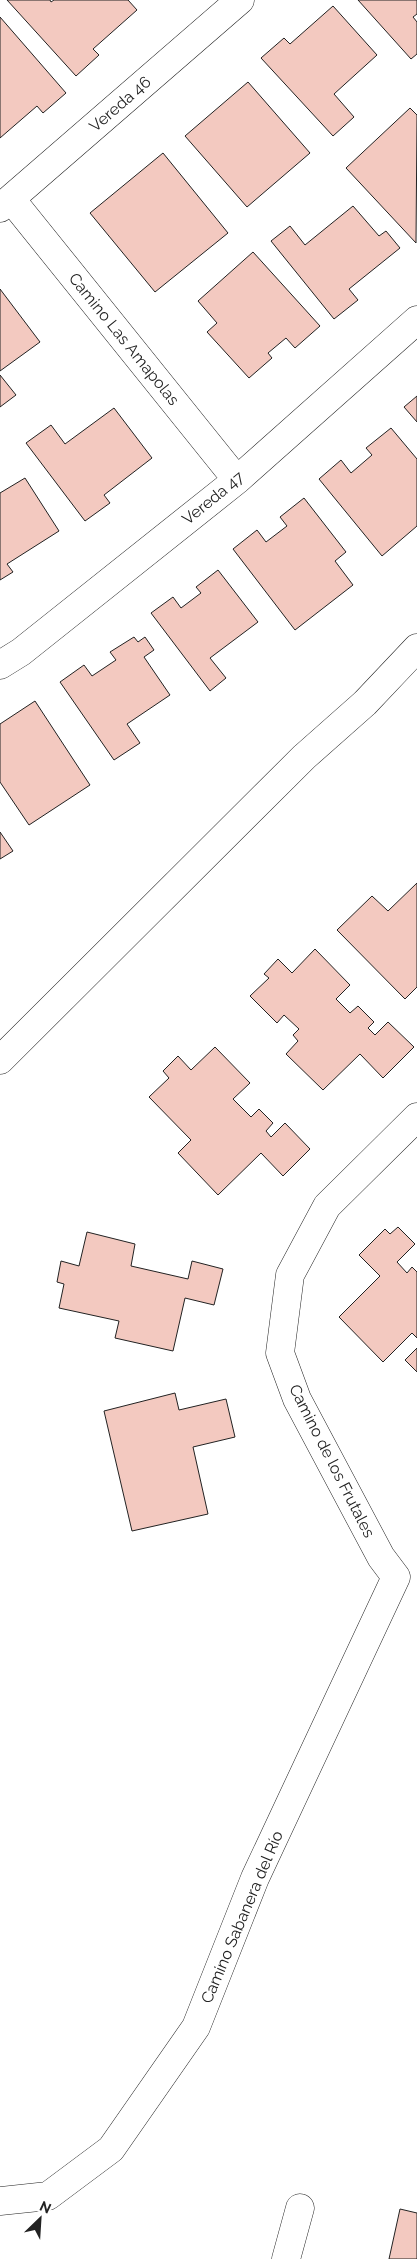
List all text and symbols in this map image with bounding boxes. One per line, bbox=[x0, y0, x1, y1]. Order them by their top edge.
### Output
street label: Vereda 46 bbox=[85, 72, 155, 136]
street label: Camino Las Amapolas bbox=[65, 269, 183, 409]
street label: Vereda 47 bbox=[178, 467, 248, 529]
street label: Camino de los Frutales bbox=[285, 1381, 379, 1541]
street label: Camino Sabanera del Río bbox=[197, 1828, 287, 2006]
north arrow bbox=[15, 2194, 65, 2244]
text: N bbox=[37, 2198, 54, 2217]

